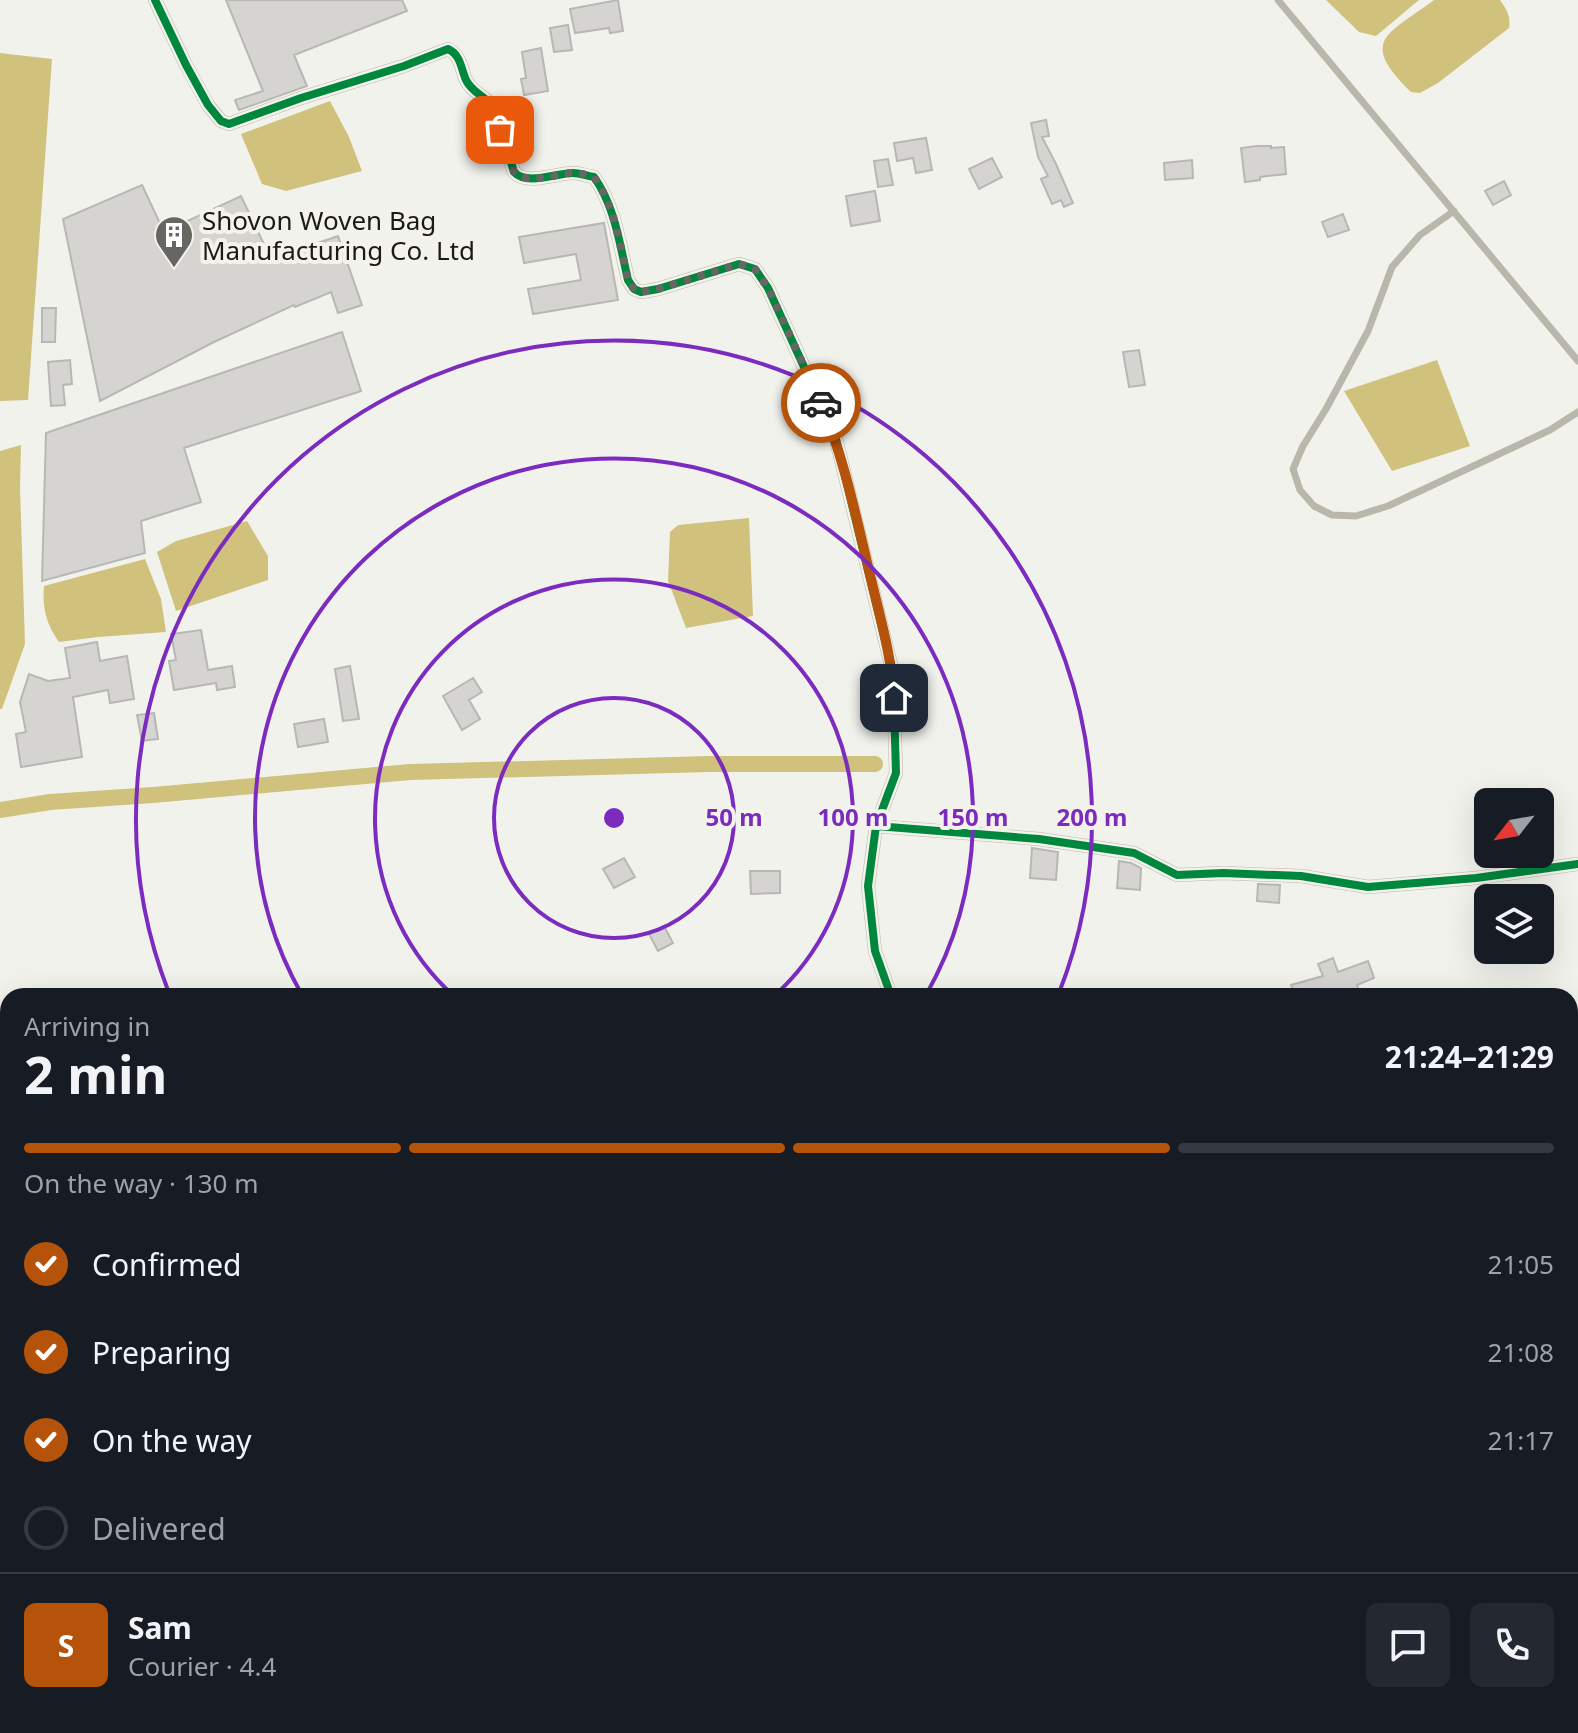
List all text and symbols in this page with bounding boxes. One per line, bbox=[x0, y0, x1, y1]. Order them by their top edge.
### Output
pin bbox=[466, 96, 534, 164]
icon: bag bbox=[478, 108, 522, 152]
place label: Shovon Woven Bag Manufacturing Co. Ltd bbox=[202, 202, 475, 268]
building icon: Shovon Woven Bag Manufacturing Co. Ltd bbox=[153, 214, 195, 269]
courier bbox=[781, 363, 861, 443]
icon: car bbox=[799, 381, 843, 425]
pin bbox=[860, 664, 928, 732]
icon: home bbox=[872, 676, 916, 720]
north arrow bbox=[1474, 788, 1554, 868]
map controls bbox=[1474, 788, 1554, 964]
text: 50 m bbox=[705, 800, 763, 833]
text: 100 m bbox=[818, 800, 888, 833]
text: 150 m bbox=[938, 800, 1008, 833]
text: 200 m bbox=[1057, 800, 1127, 833]
centre of rings bbox=[600, 804, 628, 832]
button: layers bbox=[1474, 884, 1554, 964]
text: Arriving in bbox=[24, 1008, 150, 1044]
text: 21:24–21:29 bbox=[1385, 1036, 1554, 1077]
text: 2 min bbox=[24, 1038, 167, 1109]
text: On the way · 130 m bbox=[24, 1165, 258, 1201]
icon: check bbox=[24, 1242, 68, 1286]
text: Confirmed bbox=[92, 1244, 242, 1285]
text: 21:05 bbox=[1488, 1246, 1554, 1282]
icon: check bbox=[24, 1330, 68, 1374]
text: Preparing bbox=[92, 1332, 231, 1373]
text: 21:08 bbox=[1488, 1334, 1554, 1370]
icon: check bbox=[24, 1418, 68, 1462]
text: On the way bbox=[92, 1420, 252, 1461]
text: 21:17 bbox=[1488, 1422, 1554, 1458]
text: Delivered bbox=[92, 1508, 226, 1549]
button: chat bbox=[1366, 1603, 1450, 1687]
button: phone bbox=[1470, 1603, 1554, 1687]
text: Sam bbox=[128, 1607, 192, 1648]
text: S bbox=[58, 1625, 74, 1666]
text: Courier · 4.4 bbox=[128, 1648, 276, 1684]

